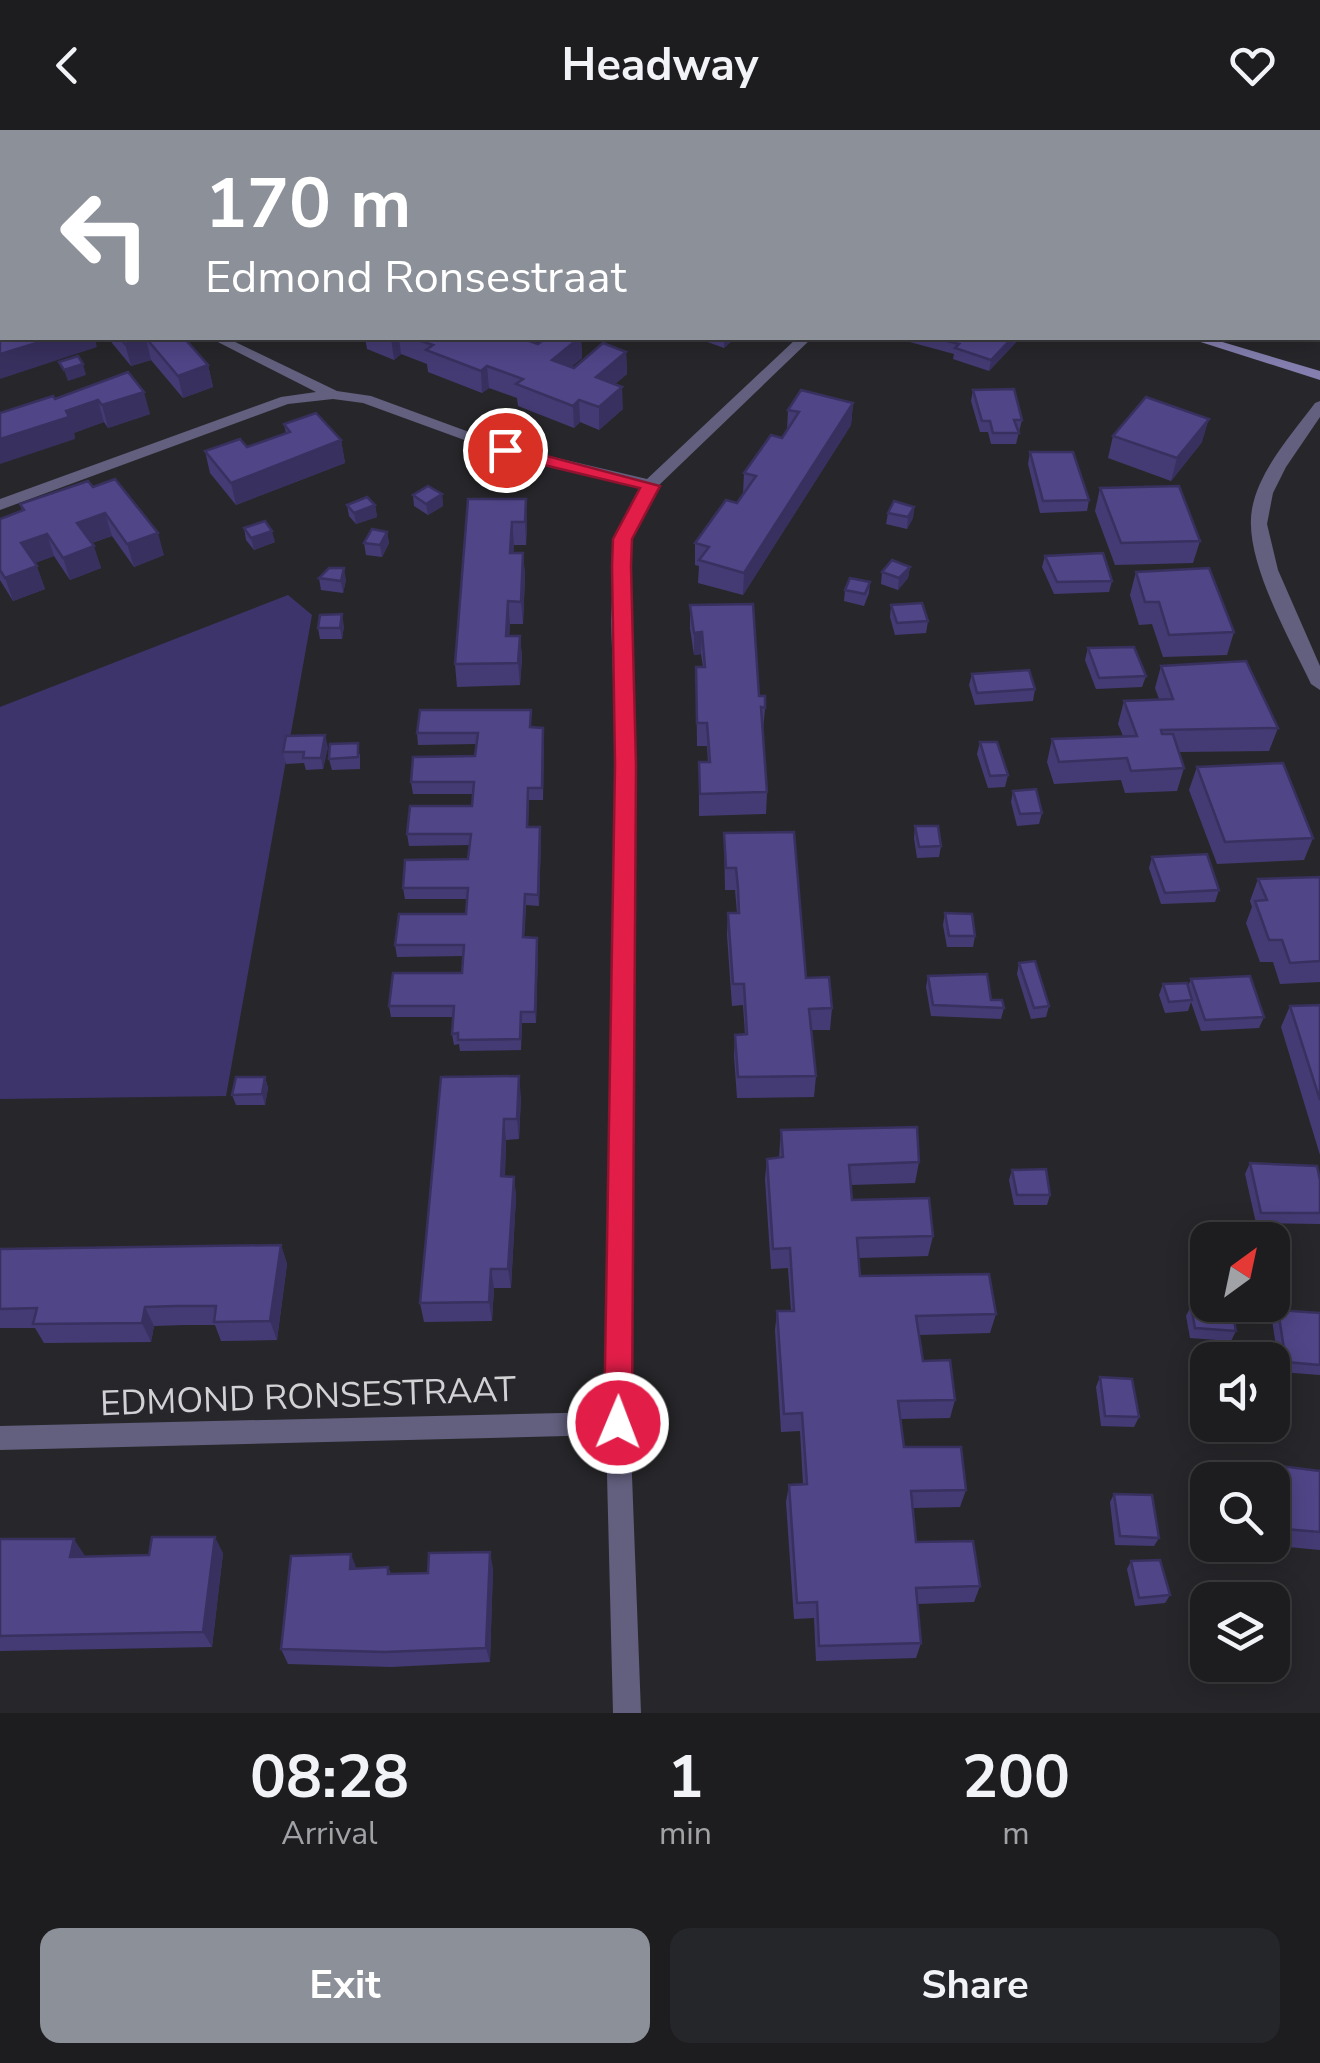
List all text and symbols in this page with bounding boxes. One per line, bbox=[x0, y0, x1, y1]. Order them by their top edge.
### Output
text: Headway bbox=[562, 35, 758, 96]
icon: back bbox=[40, 38, 95, 93]
icon: heart bbox=[1225, 38, 1280, 93]
text: 170 m bbox=[205, 156, 411, 252]
icon: left bbox=[40, 170, 170, 300]
text: Edmond Ronsestraat bbox=[205, 247, 626, 308]
pin bbox=[463, 408, 548, 493]
icon: arrive bbox=[478, 423, 533, 478]
north arrow bbox=[1190, 1222, 1290, 1322]
map controls bbox=[1190, 1222, 1290, 1682]
button: sound bbox=[1190, 1342, 1290, 1442]
street label: EDMOND RONSESTRAAT bbox=[99, 1366, 517, 1427]
position arrow bbox=[566, 1371, 670, 1475]
button: search bbox=[1190, 1462, 1290, 1562]
button: layers bbox=[1190, 1582, 1290, 1682]
text: 08:28 bbox=[250, 1736, 409, 1818]
text: 1 bbox=[667, 1736, 703, 1818]
text: 200 bbox=[962, 1736, 1070, 1818]
text: Arrival bbox=[281, 1812, 378, 1855]
text: min bbox=[659, 1812, 712, 1855]
text: m bbox=[1002, 1812, 1030, 1855]
button: Exit bbox=[40, 1928, 650, 2043]
button: Share bbox=[670, 1928, 1280, 2043]

